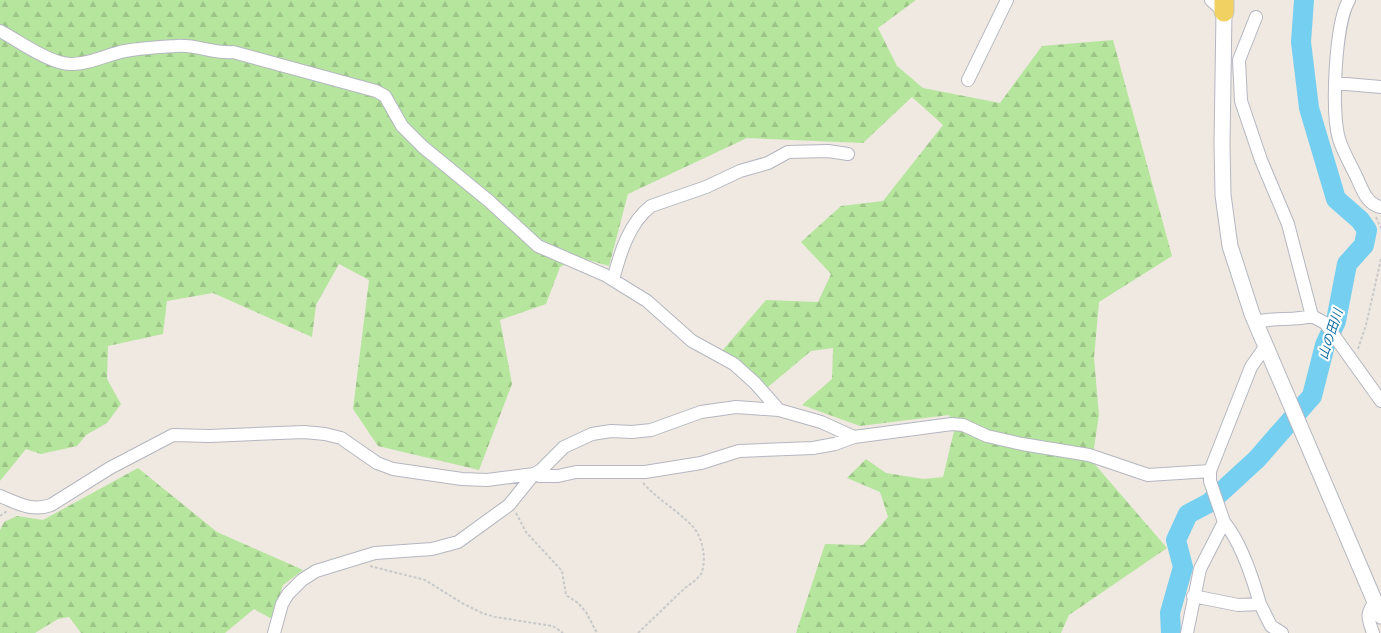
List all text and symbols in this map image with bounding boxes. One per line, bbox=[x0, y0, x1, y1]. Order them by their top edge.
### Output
water label: 山の田川 bbox=[1315, 305, 1346, 361]

